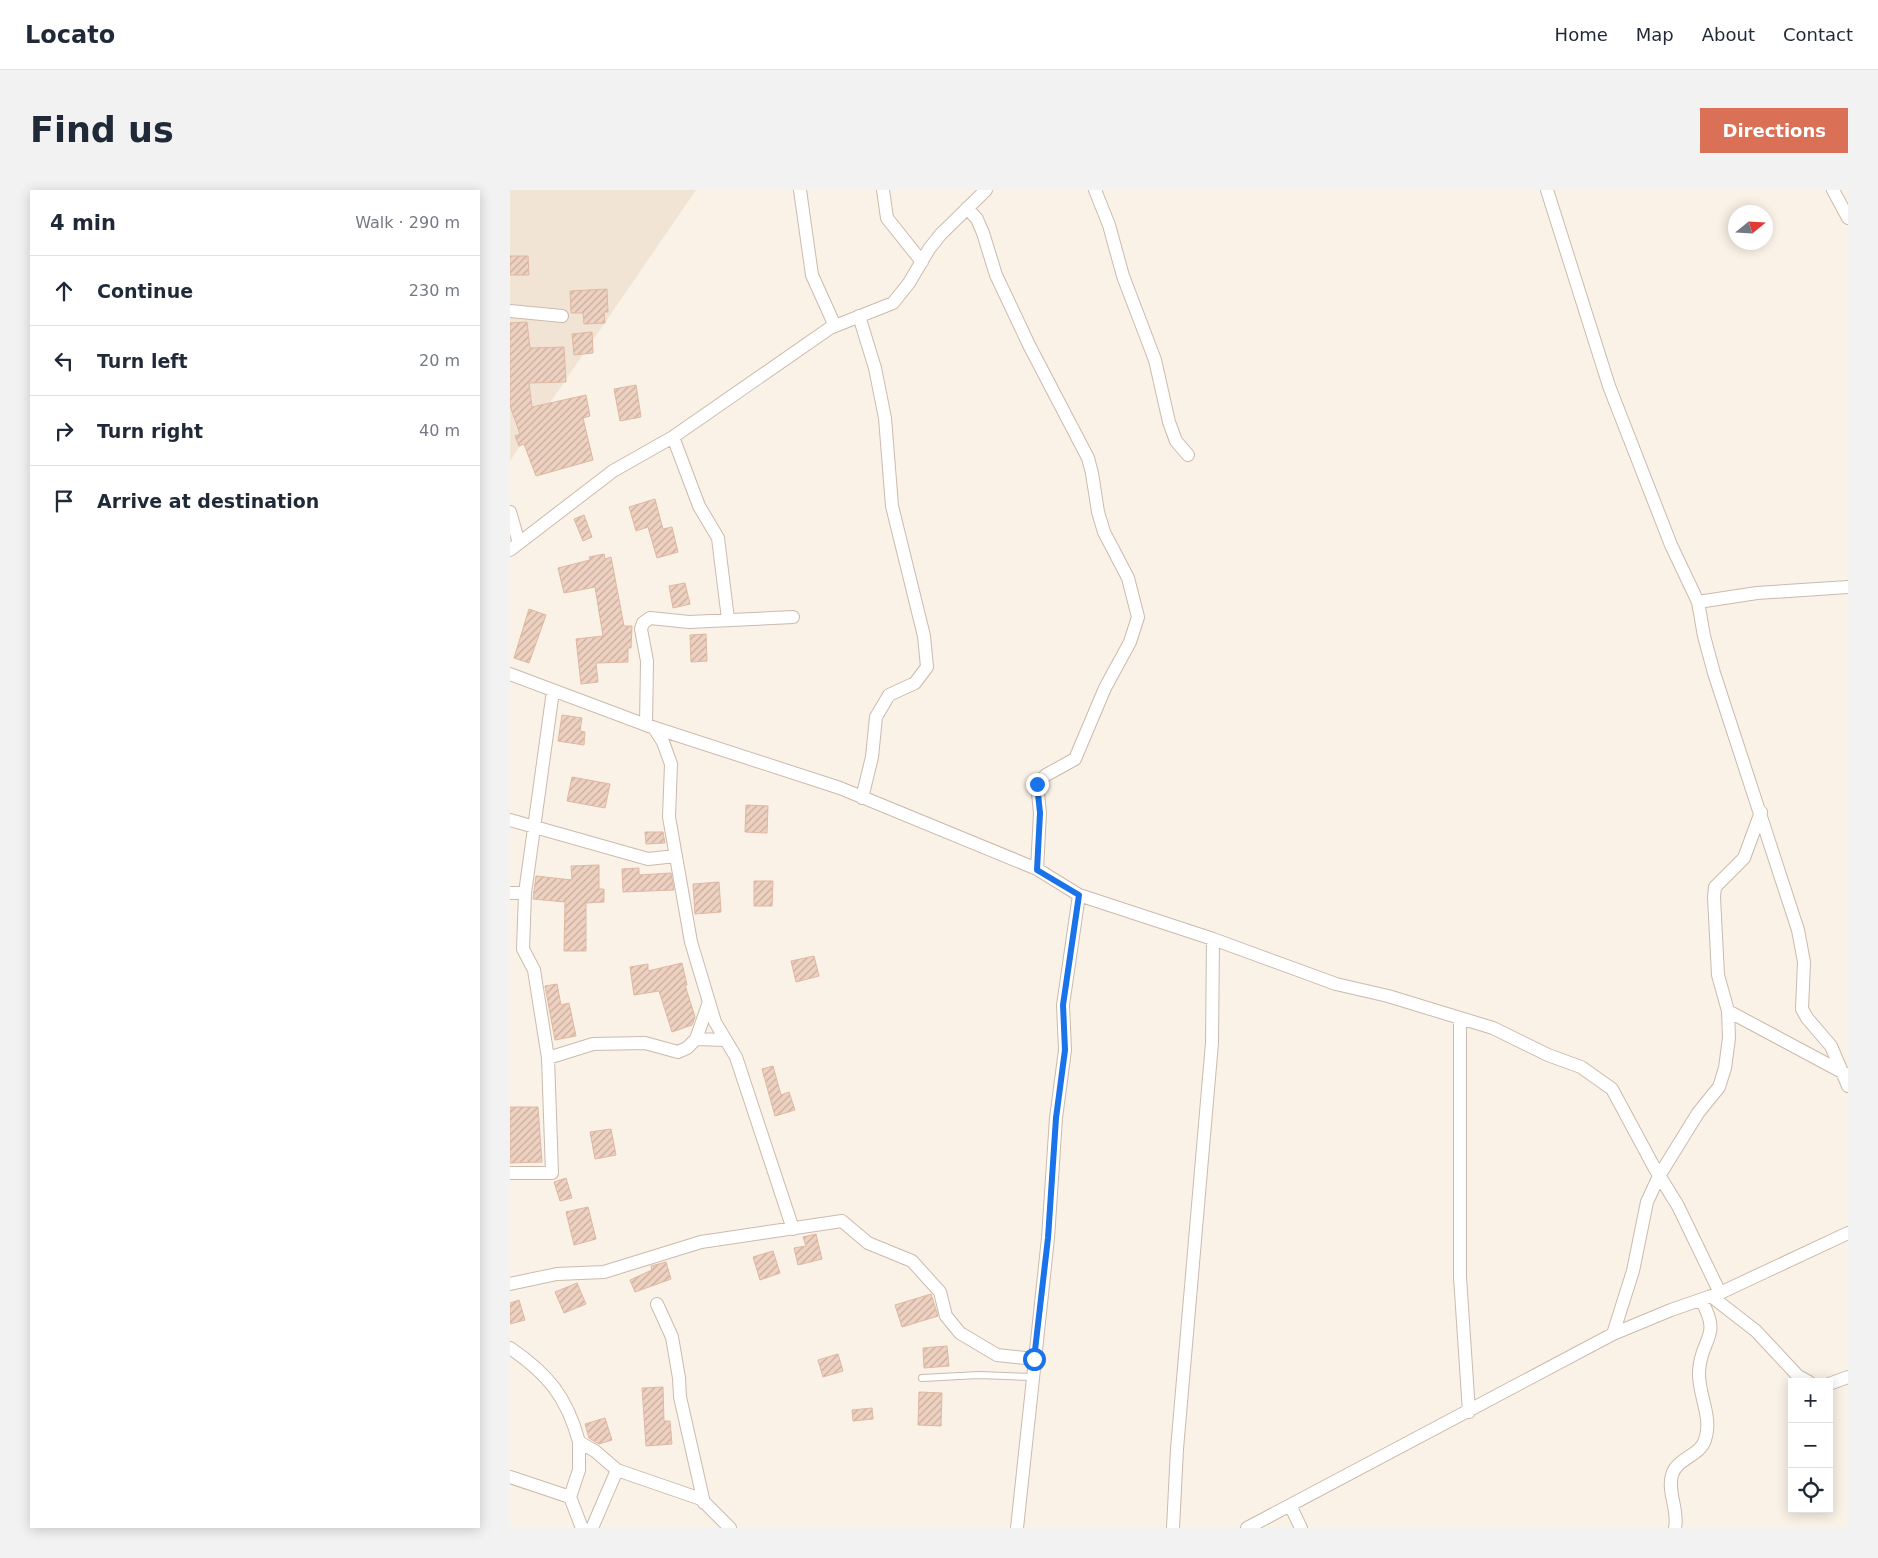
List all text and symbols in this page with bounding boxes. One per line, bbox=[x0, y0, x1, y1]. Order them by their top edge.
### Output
text: Locato bbox=[25, 21, 115, 49]
text: Home bbox=[1555, 24, 1608, 45]
text: Map bbox=[1636, 24, 1674, 45]
text: About bbox=[1702, 24, 1755, 45]
text: Contact bbox=[1783, 24, 1853, 45]
button: Directions bbox=[1700, 108, 1848, 153]
text: Find us bbox=[30, 110, 174, 150]
north arrow bbox=[1728, 205, 1773, 250]
text: 4 min bbox=[50, 211, 116, 235]
text: Walk · 290 m bbox=[355, 213, 460, 232]
icon: ahead bbox=[50, 277, 78, 305]
text: Continue bbox=[97, 280, 193, 302]
text: 230 m bbox=[409, 281, 460, 300]
icon: left bbox=[50, 347, 78, 375]
text: Turn left bbox=[97, 350, 188, 372]
text: 20 m bbox=[419, 351, 460, 370]
icon: right bbox=[50, 417, 78, 445]
text: Turn right bbox=[97, 420, 203, 442]
text: 40 m bbox=[419, 421, 460, 440]
icon: arrive bbox=[50, 487, 78, 515]
text: Arrive at destination bbox=[97, 490, 319, 512]
route end bbox=[1026, 773, 1049, 796]
route start bbox=[1023, 1348, 1046, 1371]
map controls bbox=[1788, 1378, 1833, 1513]
button: + bbox=[1788, 1378, 1833, 1423]
button: − bbox=[1788, 1423, 1833, 1468]
button: locate bbox=[1788, 1468, 1833, 1513]

